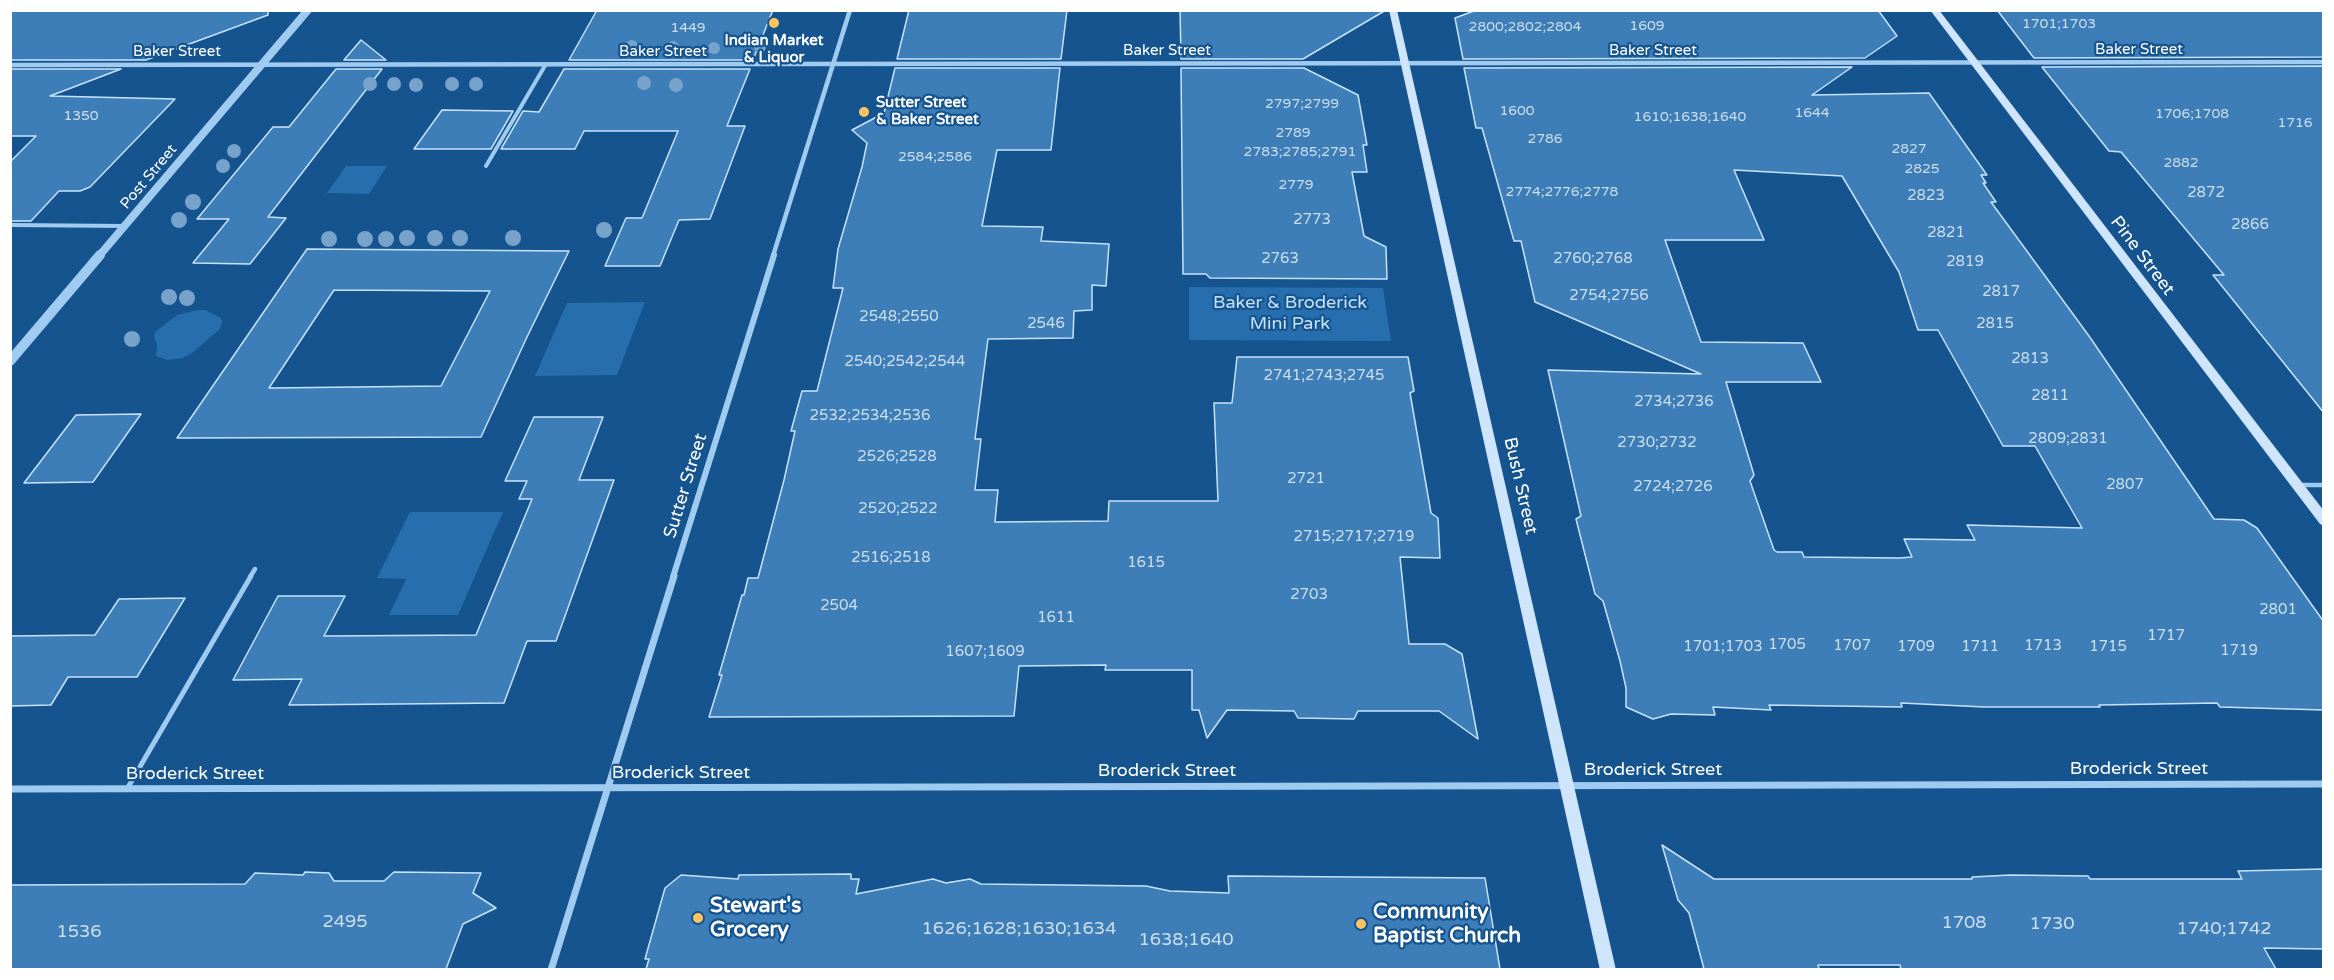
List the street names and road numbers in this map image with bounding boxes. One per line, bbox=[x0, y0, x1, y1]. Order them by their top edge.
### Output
street label: Baker Street bbox=[2095, 41, 2183, 59]
street label: Baker Street bbox=[1123, 42, 1211, 60]
street label: Baker Street bbox=[1609, 42, 1697, 60]
street label: Baker Street bbox=[133, 43, 221, 61]
street label: Baker Street bbox=[619, 43, 707, 61]
street label: Post Street bbox=[117, 141, 181, 213]
street label: Pine Street bbox=[2105, 212, 2179, 300]
street label: Sutter Street bbox=[660, 431, 712, 541]
street label: Bush Street bbox=[1498, 435, 1542, 537]
street label: Broderick Street bbox=[2070, 758, 2208, 780]
street label: Broderick Street bbox=[1584, 759, 1722, 781]
street label: Broderick Street bbox=[1098, 760, 1236, 782]
street label: Broderick Street bbox=[612, 762, 750, 784]
street label: Broderick Street bbox=[126, 763, 264, 785]

